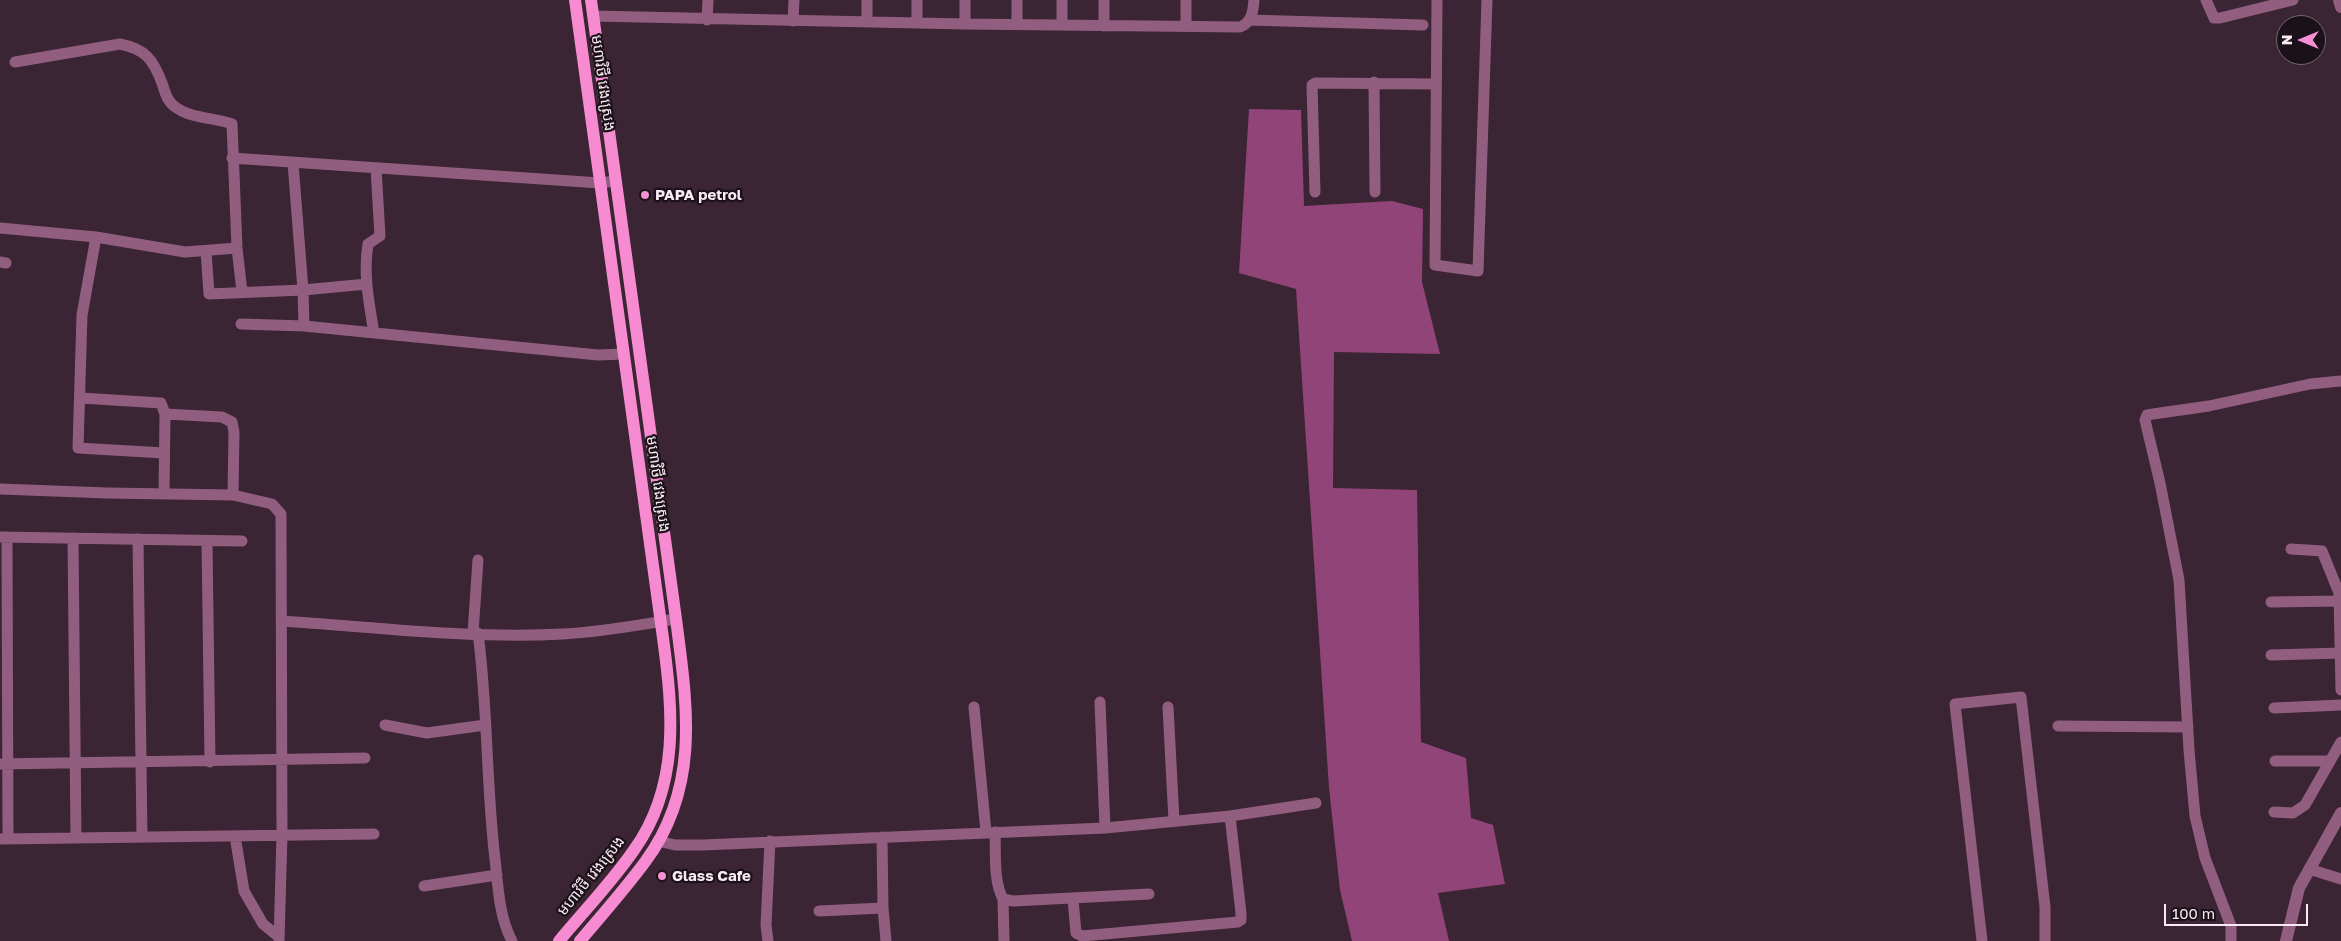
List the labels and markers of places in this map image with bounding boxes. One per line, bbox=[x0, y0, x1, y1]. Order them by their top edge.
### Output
place label: PAPA petrol bbox=[655, 186, 742, 204]
marker: PAPA petrol bbox=[639, 189, 651, 201]
place label: Glass Cafe bbox=[672, 867, 751, 885]
marker: Glass Cafe bbox=[656, 870, 668, 882]

